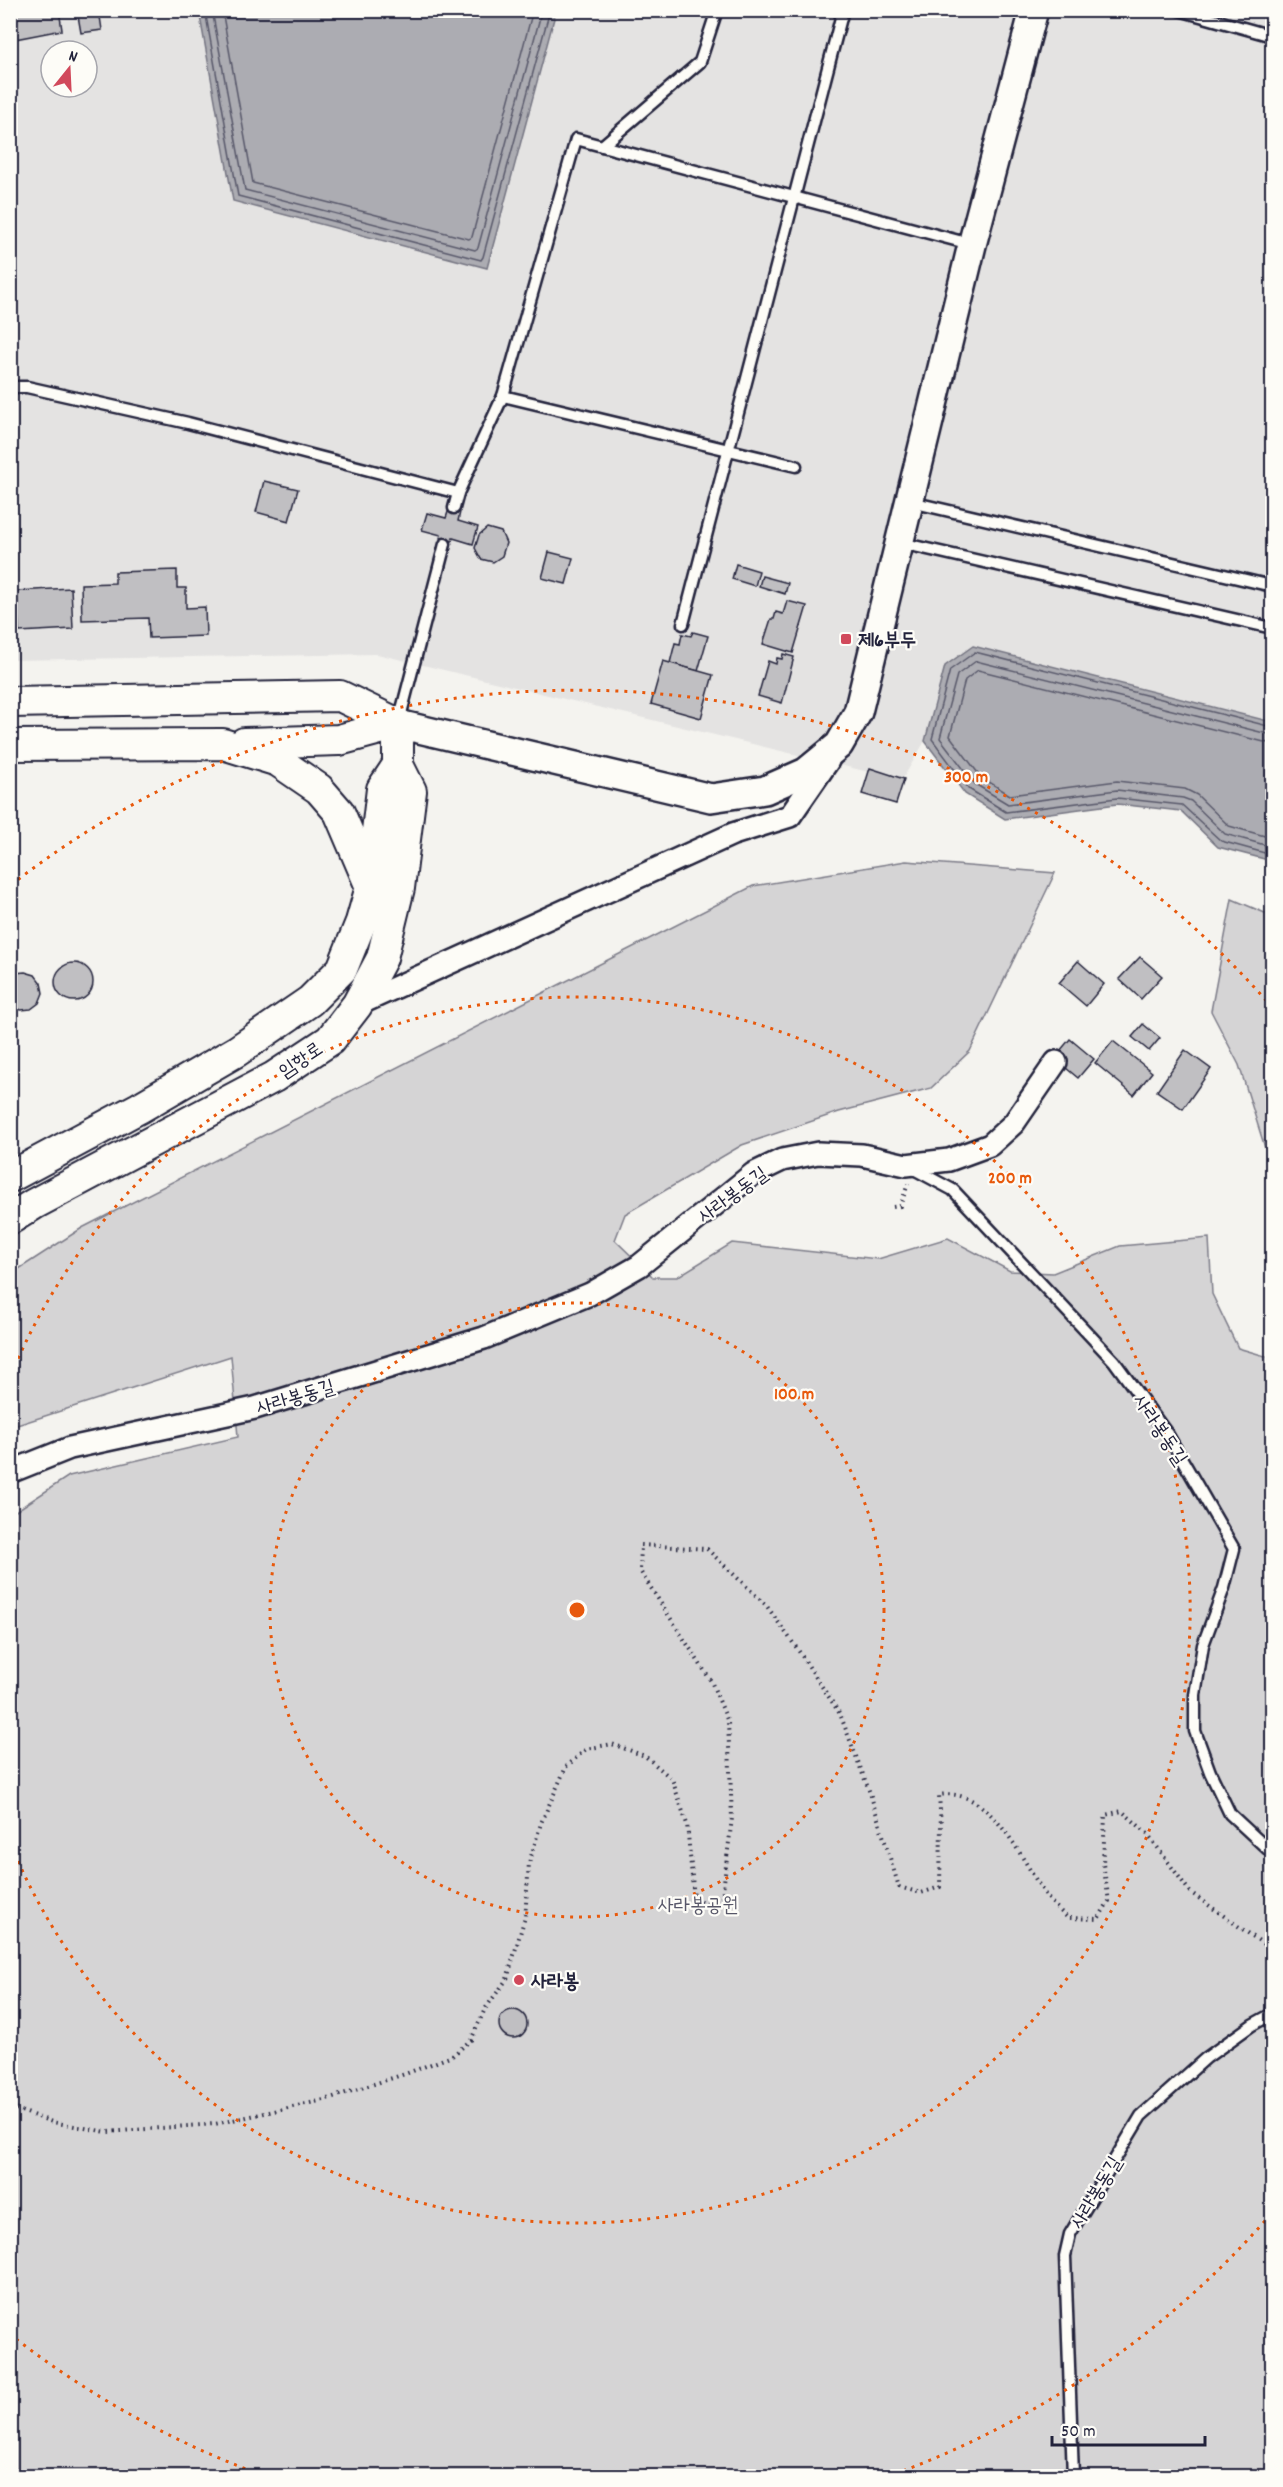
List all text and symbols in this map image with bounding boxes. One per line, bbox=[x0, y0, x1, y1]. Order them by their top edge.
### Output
north arrow bbox=[39, 39, 99, 99]
text: N bbox=[66, 45, 80, 69]
place label: 제6부두 bbox=[858, 628, 916, 656]
marker: 제6부두 bbox=[839, 632, 853, 646]
text: 300 m bbox=[944, 766, 988, 791]
street label: 임항로 bbox=[274, 1036, 330, 1087]
street label: 사라봉동길 bbox=[693, 1161, 775, 1231]
text: 200 m bbox=[988, 1167, 1032, 1192]
street label: 사라봉동길 bbox=[253, 1374, 338, 1423]
text: 100 m bbox=[774, 1383, 814, 1408]
street label: 사라봉동길 bbox=[1124, 1389, 1193, 1472]
centre of rings bbox=[567, 1600, 587, 1620]
park label: 사라봉공원 bbox=[658, 1893, 738, 1921]
place label: 사라봉 bbox=[530, 1969, 579, 1997]
marker: 사라봉 bbox=[512, 1973, 526, 1987]
street label: 사라봉동길 bbox=[1065, 2152, 1130, 2235]
scale bar bbox=[1052, 2409, 1205, 2447]
text: 50 m bbox=[1061, 2420, 1096, 2445]

